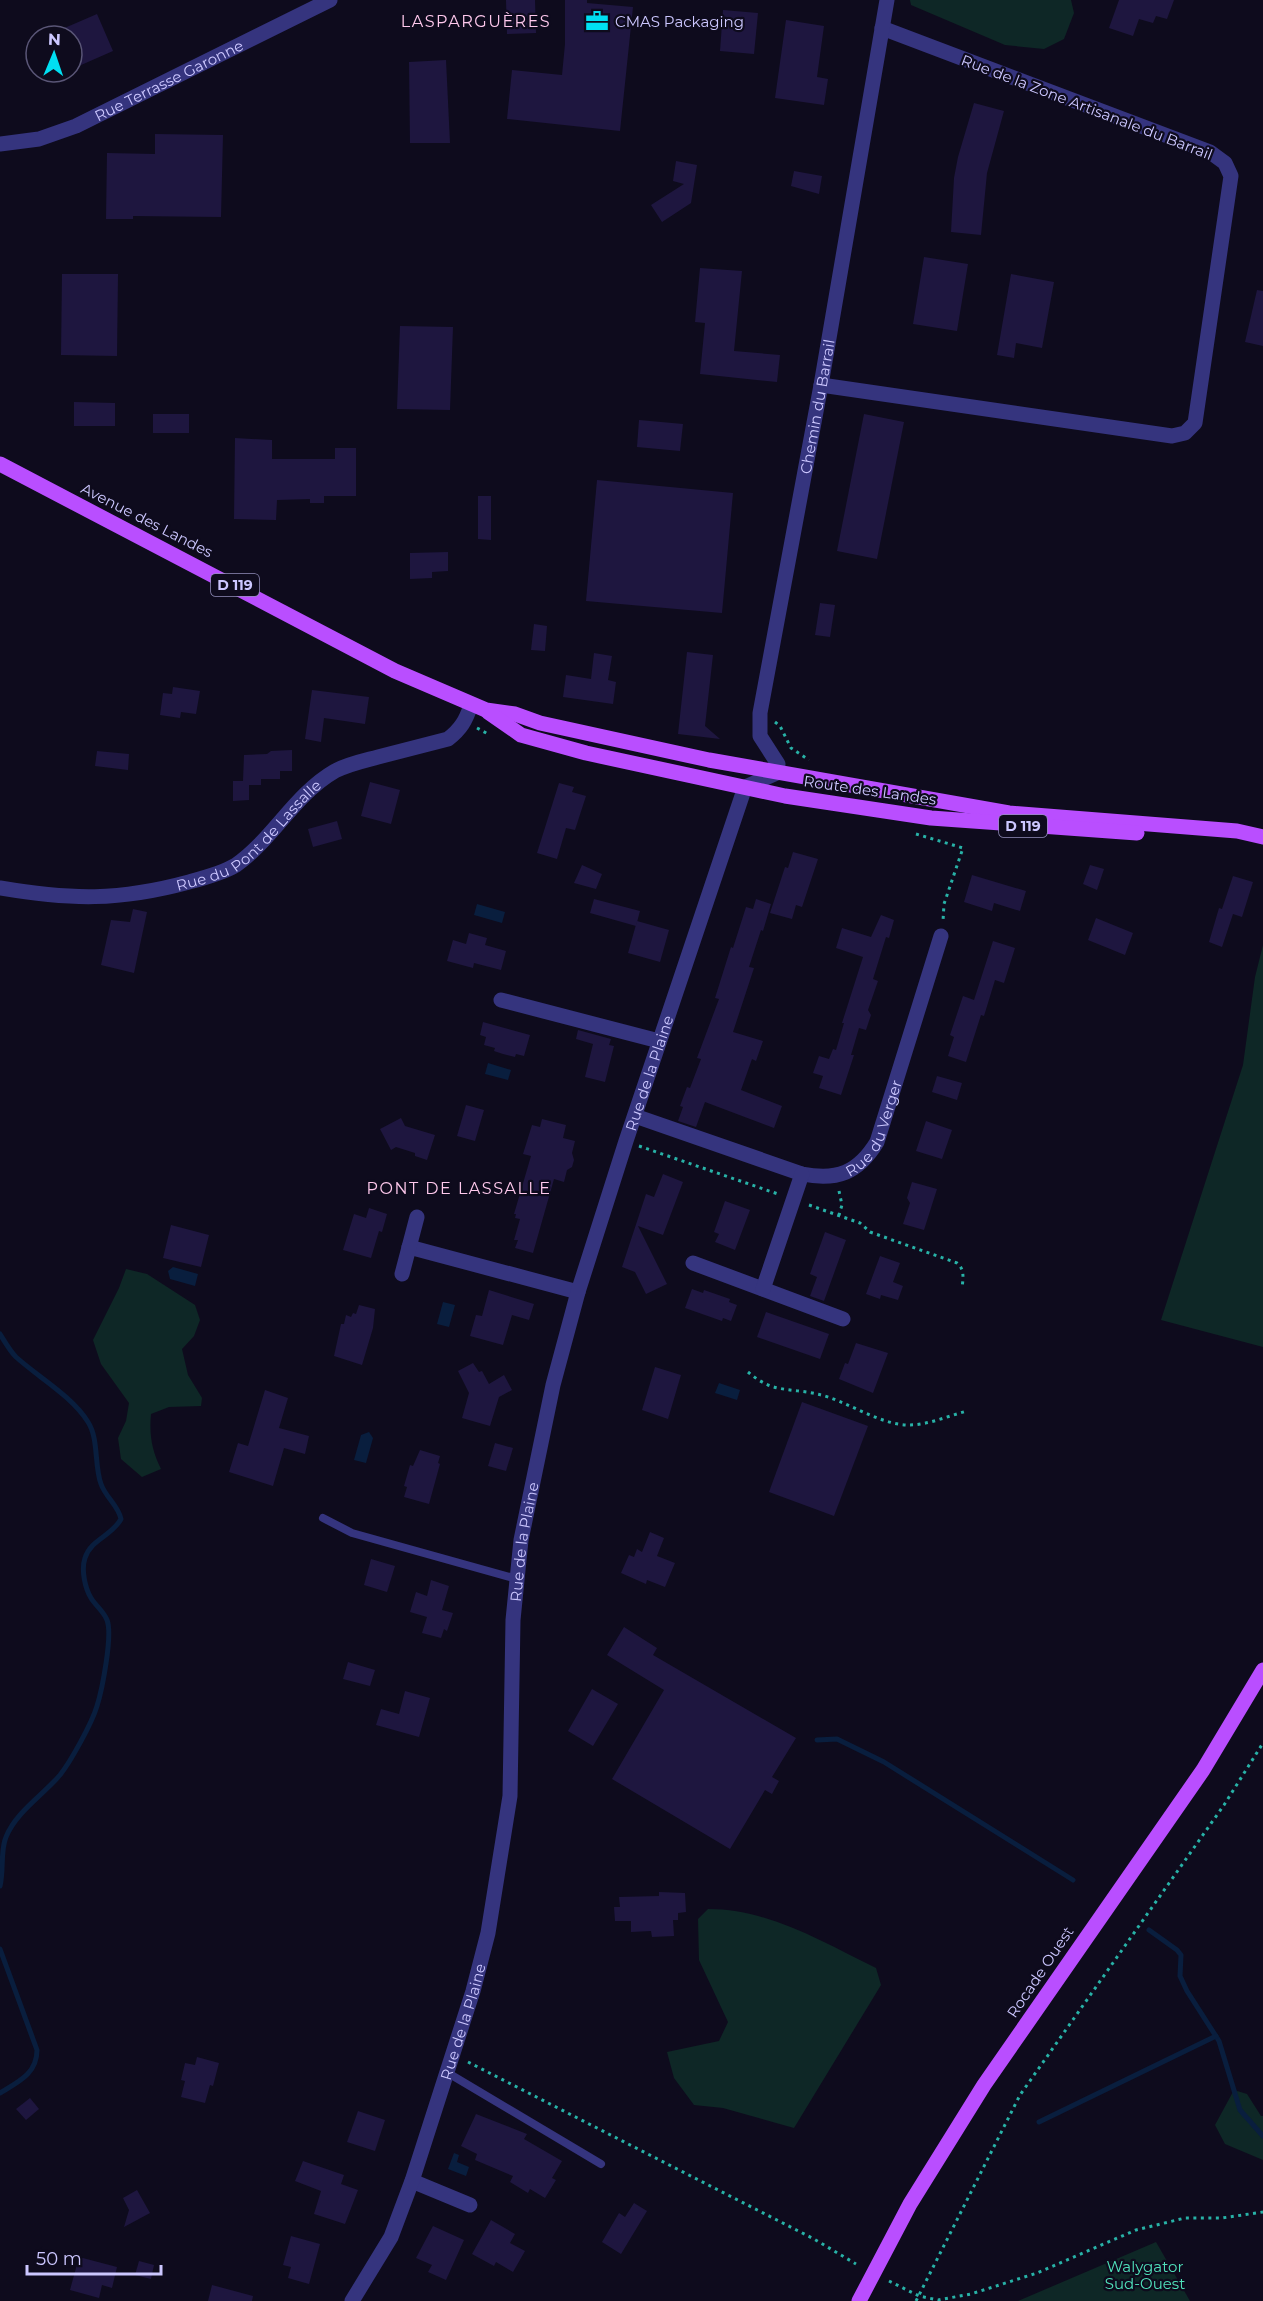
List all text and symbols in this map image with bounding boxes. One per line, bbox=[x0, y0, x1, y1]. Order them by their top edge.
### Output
office icon: CMAS Packaging bbox=[584, 8, 610, 34]
district label: LASPARGUÈRES bbox=[401, 12, 551, 31]
place label: CMAS Packaging bbox=[615, 12, 744, 31]
north arrow bbox=[24, 24, 84, 84]
text: N bbox=[48, 30, 61, 49]
street label: Rue Terrasse Garonne bbox=[91, 35, 246, 125]
street label: Rue de la Zone Artisanale du Barrail bbox=[959, 50, 1215, 164]
street label: Chemin du Barrail bbox=[795, 338, 838, 475]
street label: Avenue des Landes bbox=[78, 479, 216, 561]
road number: D 119 bbox=[211, 574, 259, 596]
street label: Route des Landes bbox=[802, 771, 938, 809]
street label: Rue du Pont de Lassalle bbox=[174, 775, 325, 894]
road number: D 119 bbox=[999, 815, 1047, 837]
street label: Rue de la Plaine bbox=[621, 1013, 677, 1133]
street label: Rue du Verger bbox=[842, 1077, 905, 1180]
district label: PONT DE LASSALLE bbox=[366, 1179, 552, 1198]
street label: Rue de la Plaine bbox=[505, 1480, 542, 1602]
street label: Rocade Ouest bbox=[1003, 1923, 1077, 2021]
street label: Rue de la Plaine bbox=[436, 1961, 489, 2082]
scale bar bbox=[27, 2238, 160, 2276]
text: 50 m bbox=[36, 2248, 82, 2270]
park label: Walygator Sud-Ouest bbox=[1105, 2257, 1185, 2293]

